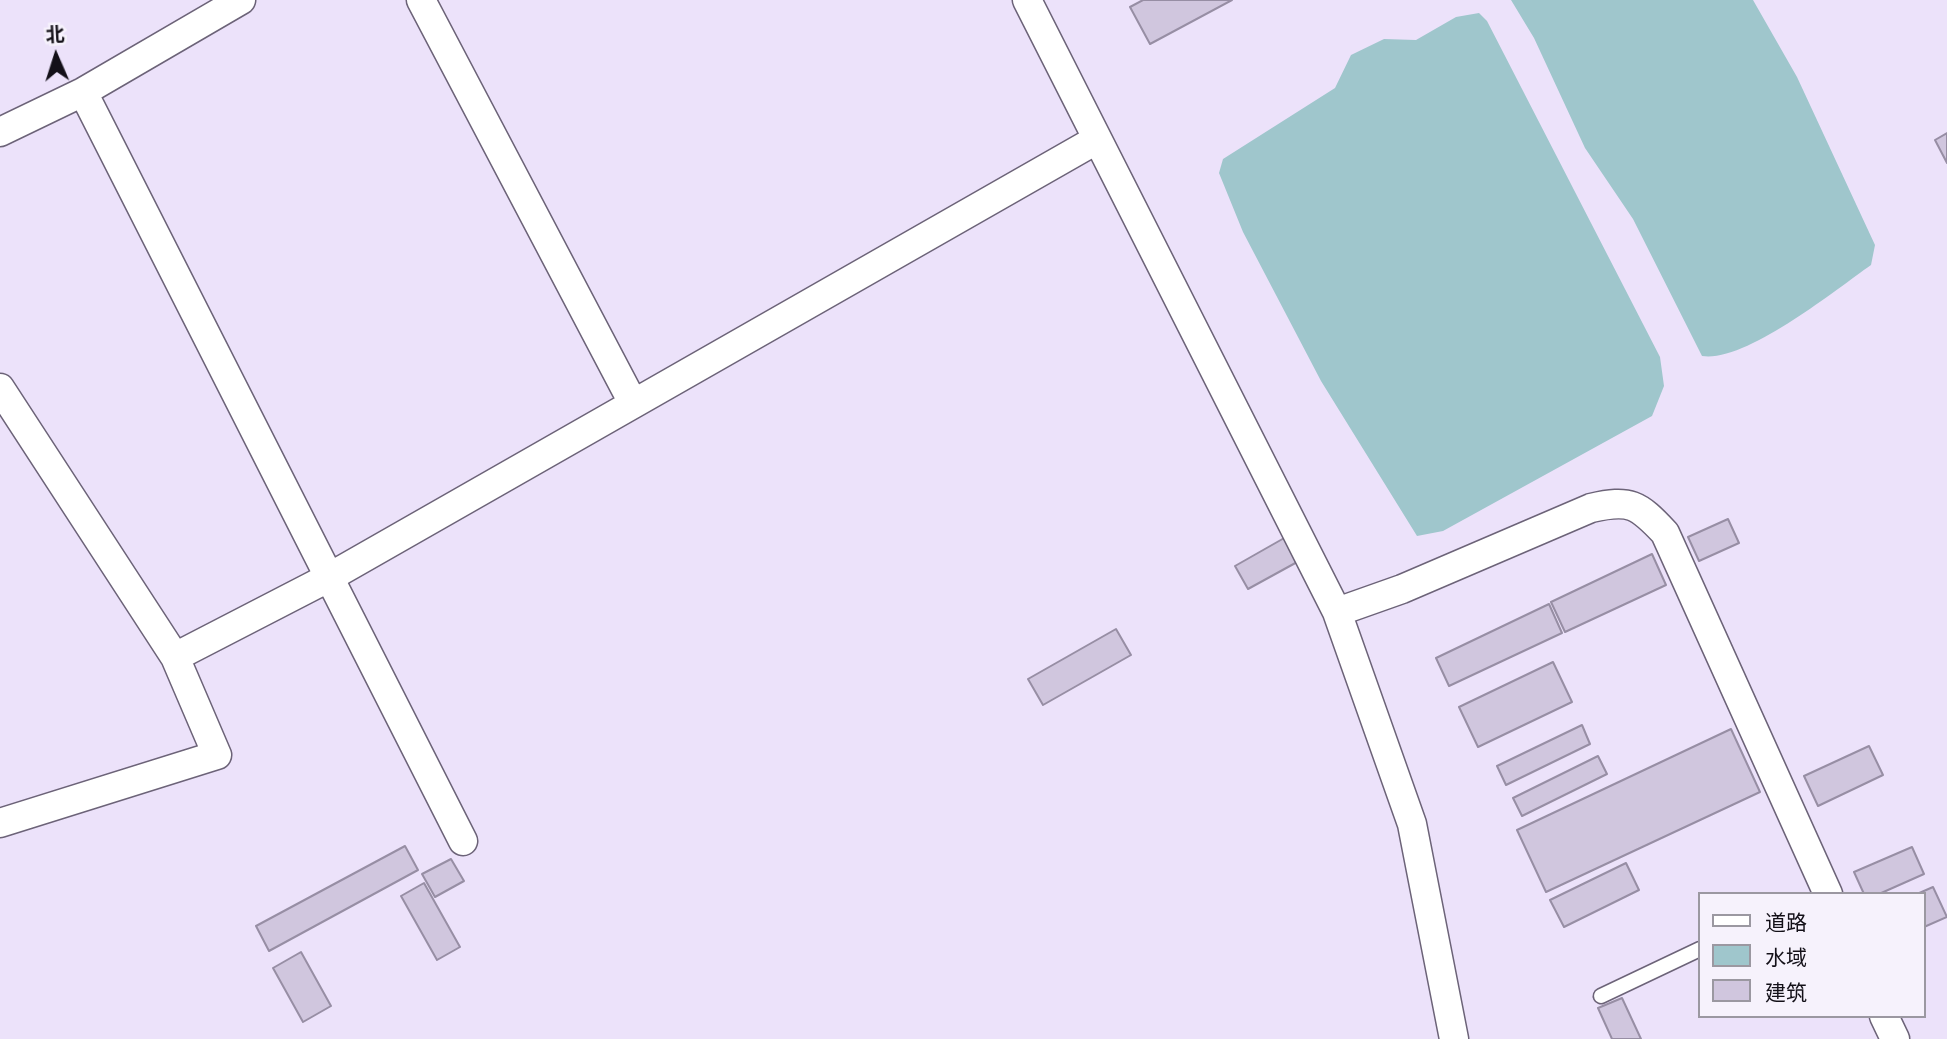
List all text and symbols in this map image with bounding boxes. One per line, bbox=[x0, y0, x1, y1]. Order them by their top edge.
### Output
north arrow bbox=[21, 21, 91, 91]
text: 北 bbox=[45, 23, 65, 47]
legend bbox=[1699, 892, 1926, 1018]
text: 道路 bbox=[1765, 910, 1807, 936]
text: 水域 bbox=[1765, 945, 1807, 971]
text: 建筑 bbox=[1765, 980, 1807, 1006]

